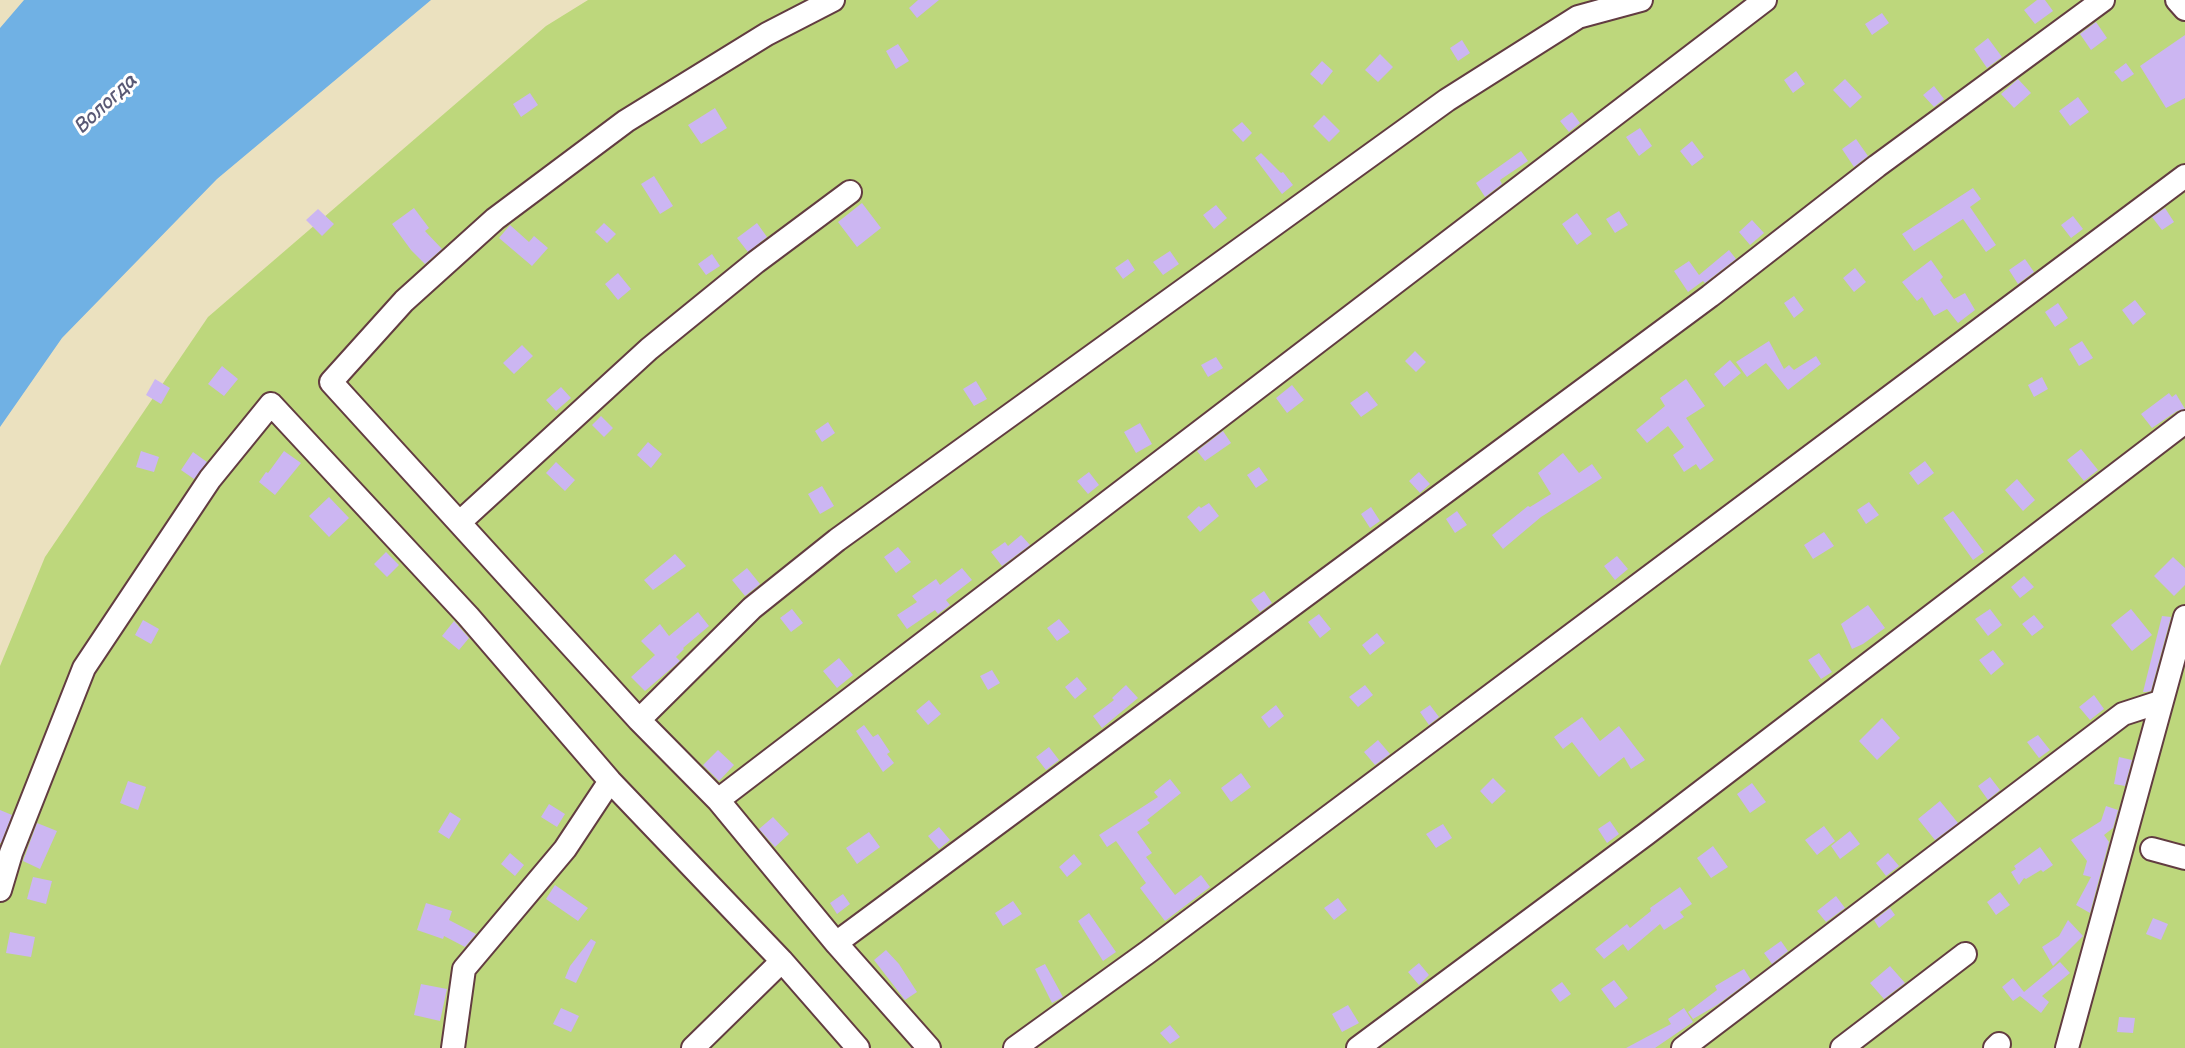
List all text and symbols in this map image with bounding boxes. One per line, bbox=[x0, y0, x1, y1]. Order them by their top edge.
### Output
water label: Вологда bbox=[71, 69, 143, 139]

